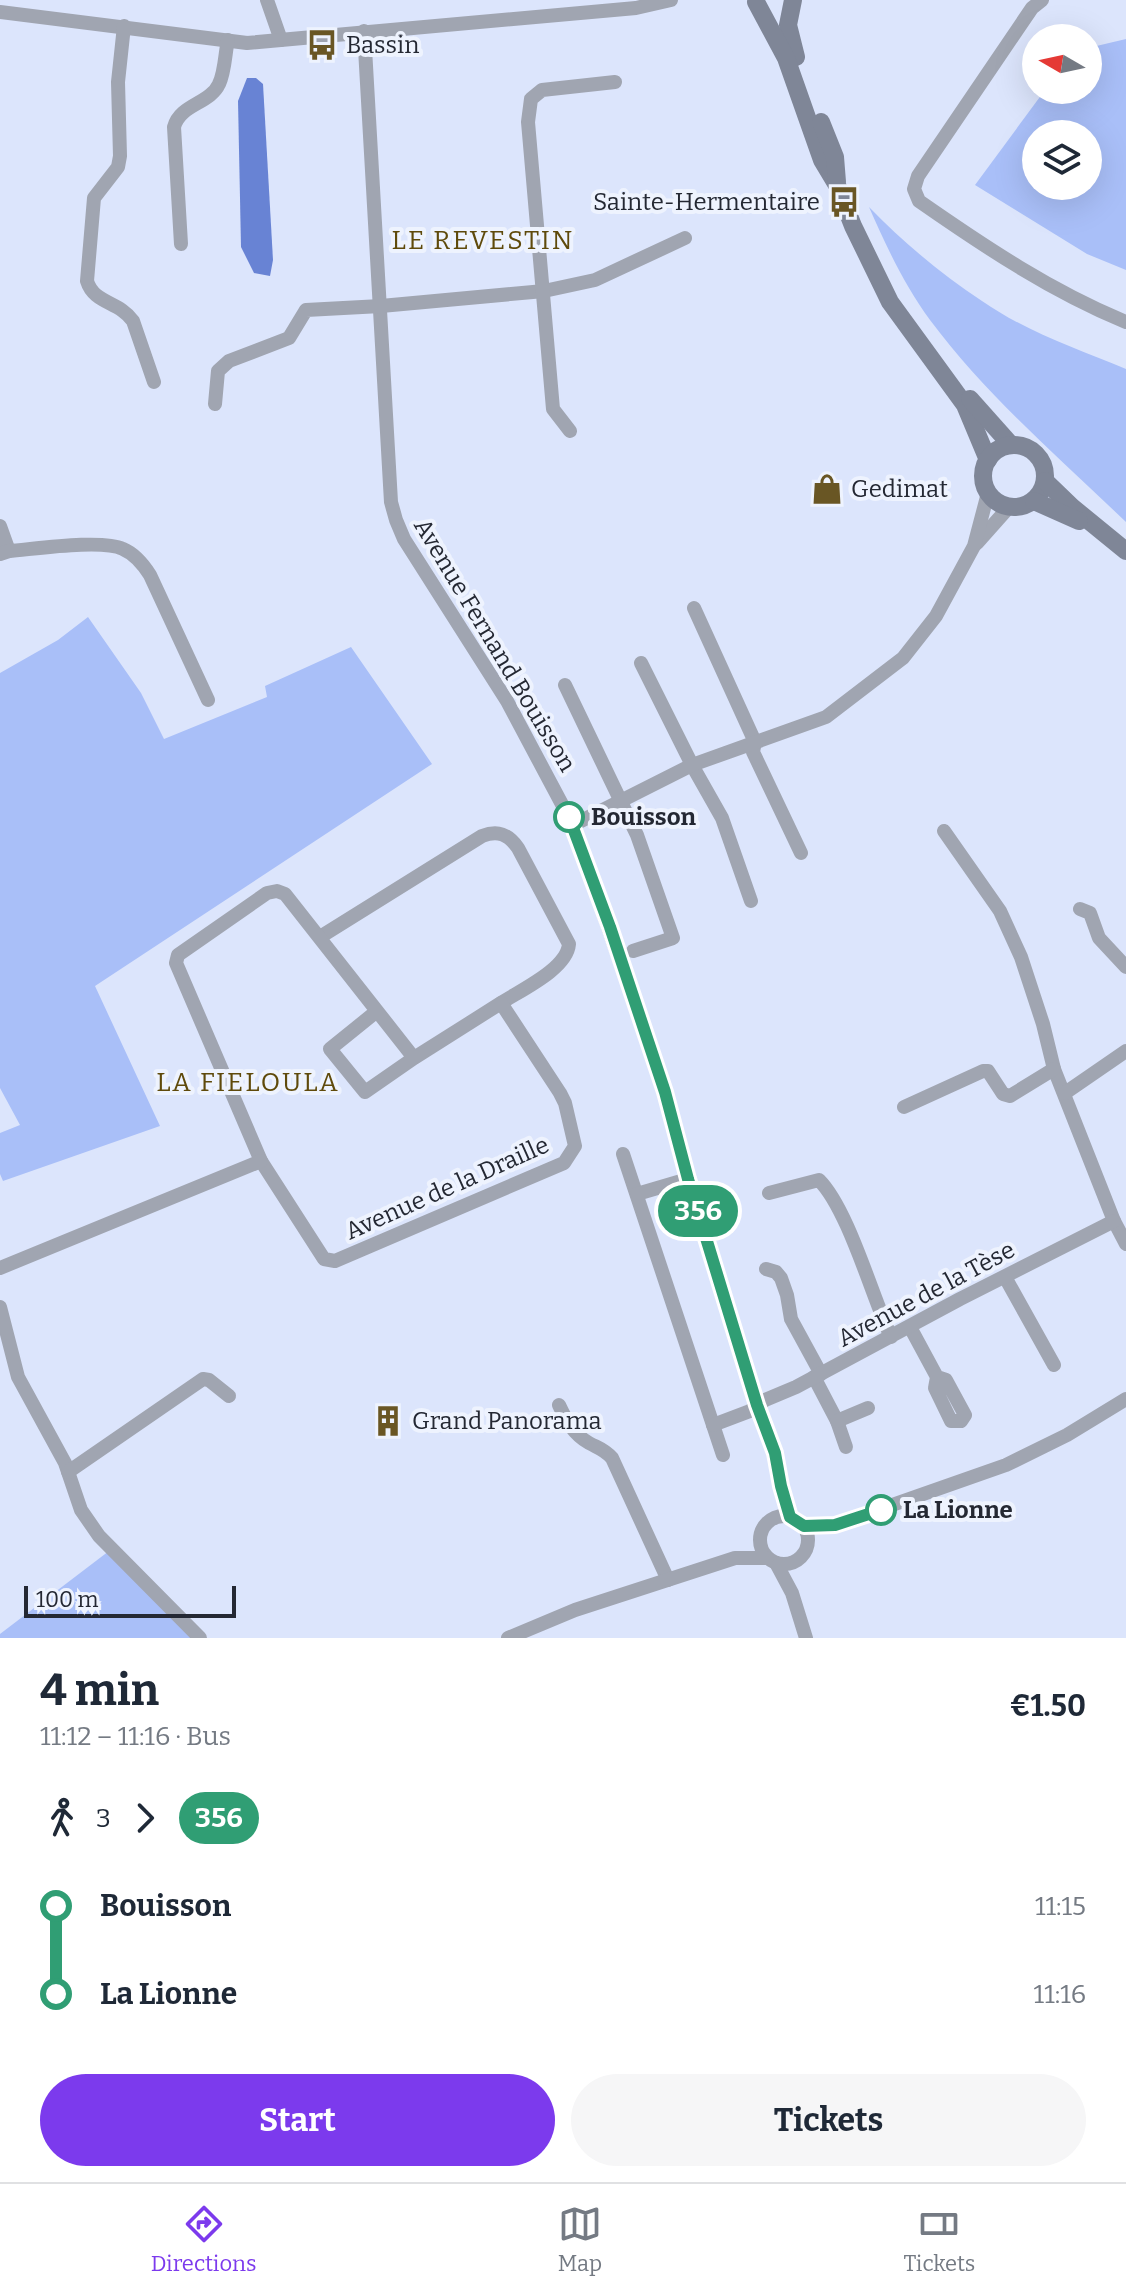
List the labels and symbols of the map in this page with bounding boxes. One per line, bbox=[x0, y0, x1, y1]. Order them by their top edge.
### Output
north arrow bbox=[1022, 24, 1102, 104]
bus stop icon: Bassin bbox=[305, 28, 339, 62]
place label: Bassin bbox=[346, 31, 419, 59]
bus stop icon: Sainte-Hermentaire bbox=[827, 185, 861, 219]
place label: Sainte-Hermentaire bbox=[593, 188, 820, 216]
district label: LE REVESTIN bbox=[392, 225, 574, 256]
shop icon: Gedimat bbox=[810, 472, 844, 506]
place label: Gedimat bbox=[851, 475, 948, 503]
street label: Avenue Fernand Bouisson bbox=[408, 513, 582, 777]
marker: Bouisson bbox=[554, 802, 584, 832]
place label: Bouisson bbox=[591, 803, 697, 831]
district label: LA FIELOULA bbox=[156, 1067, 340, 1098]
street label: Avenue de la Draille bbox=[341, 1131, 553, 1245]
line badge: 356 bbox=[652, 1185, 744, 1237]
street label: Avenue de la Tèse bbox=[833, 1236, 1019, 1352]
building icon: Grand Panorama bbox=[371, 1404, 405, 1438]
place label: Grand Panorama bbox=[412, 1407, 602, 1435]
marker: La Lionne bbox=[866, 1495, 896, 1525]
place label: La Lionne bbox=[903, 1496, 1013, 1524]
scale bar bbox=[24, 1582, 236, 1618]

